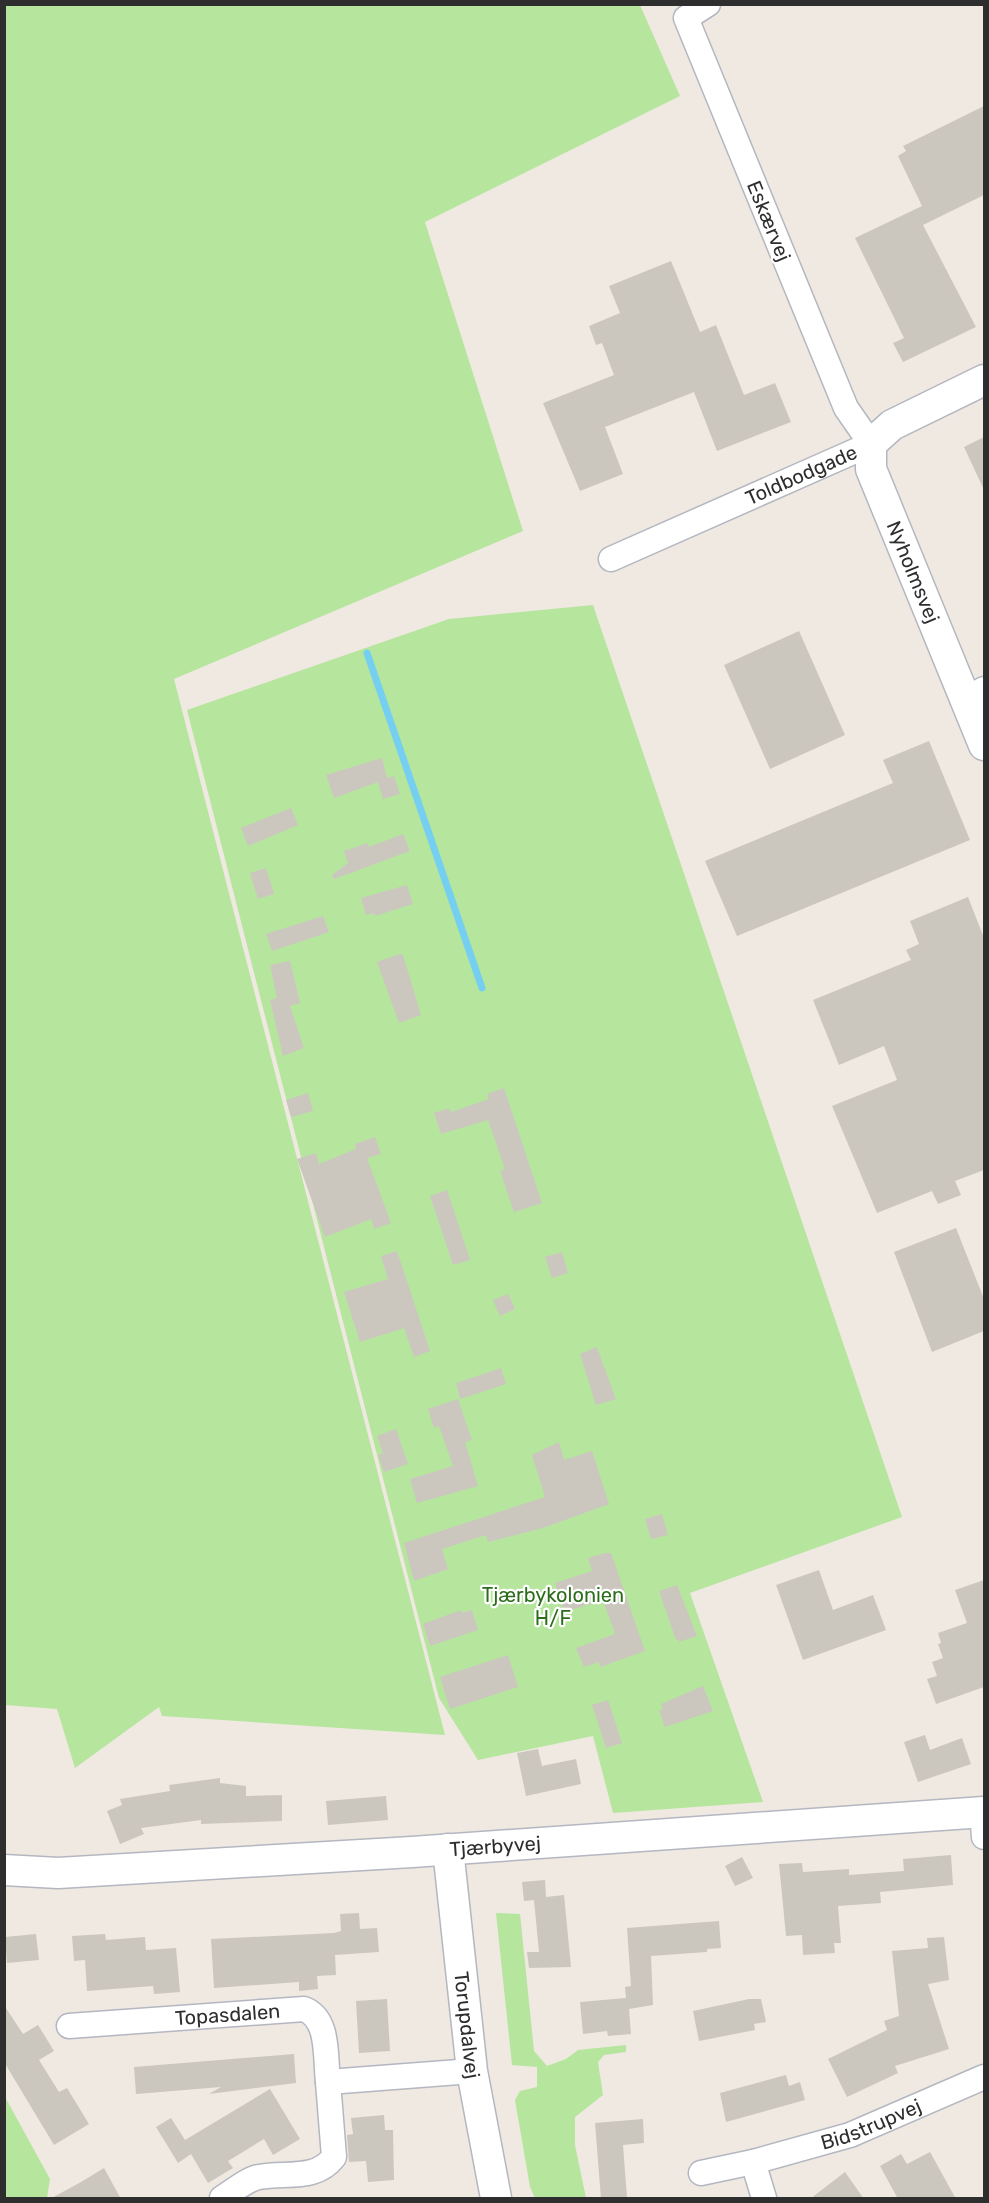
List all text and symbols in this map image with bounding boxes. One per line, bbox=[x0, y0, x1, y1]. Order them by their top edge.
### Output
street label: Eskærvej bbox=[742, 177, 796, 265]
street label: Toldbodgade bbox=[742, 440, 861, 510]
street label: Nyholmsvej bbox=[882, 517, 945, 627]
park label: Tjærbykolonien H/F bbox=[482, 1583, 624, 1630]
street label: Tjærbyvej bbox=[449, 1831, 542, 1861]
street label: Torupdalvej bbox=[449, 1970, 485, 2081]
street label: Topasdalen bbox=[174, 1999, 281, 2030]
street label: Bidstrupvej bbox=[818, 2094, 925, 2155]

